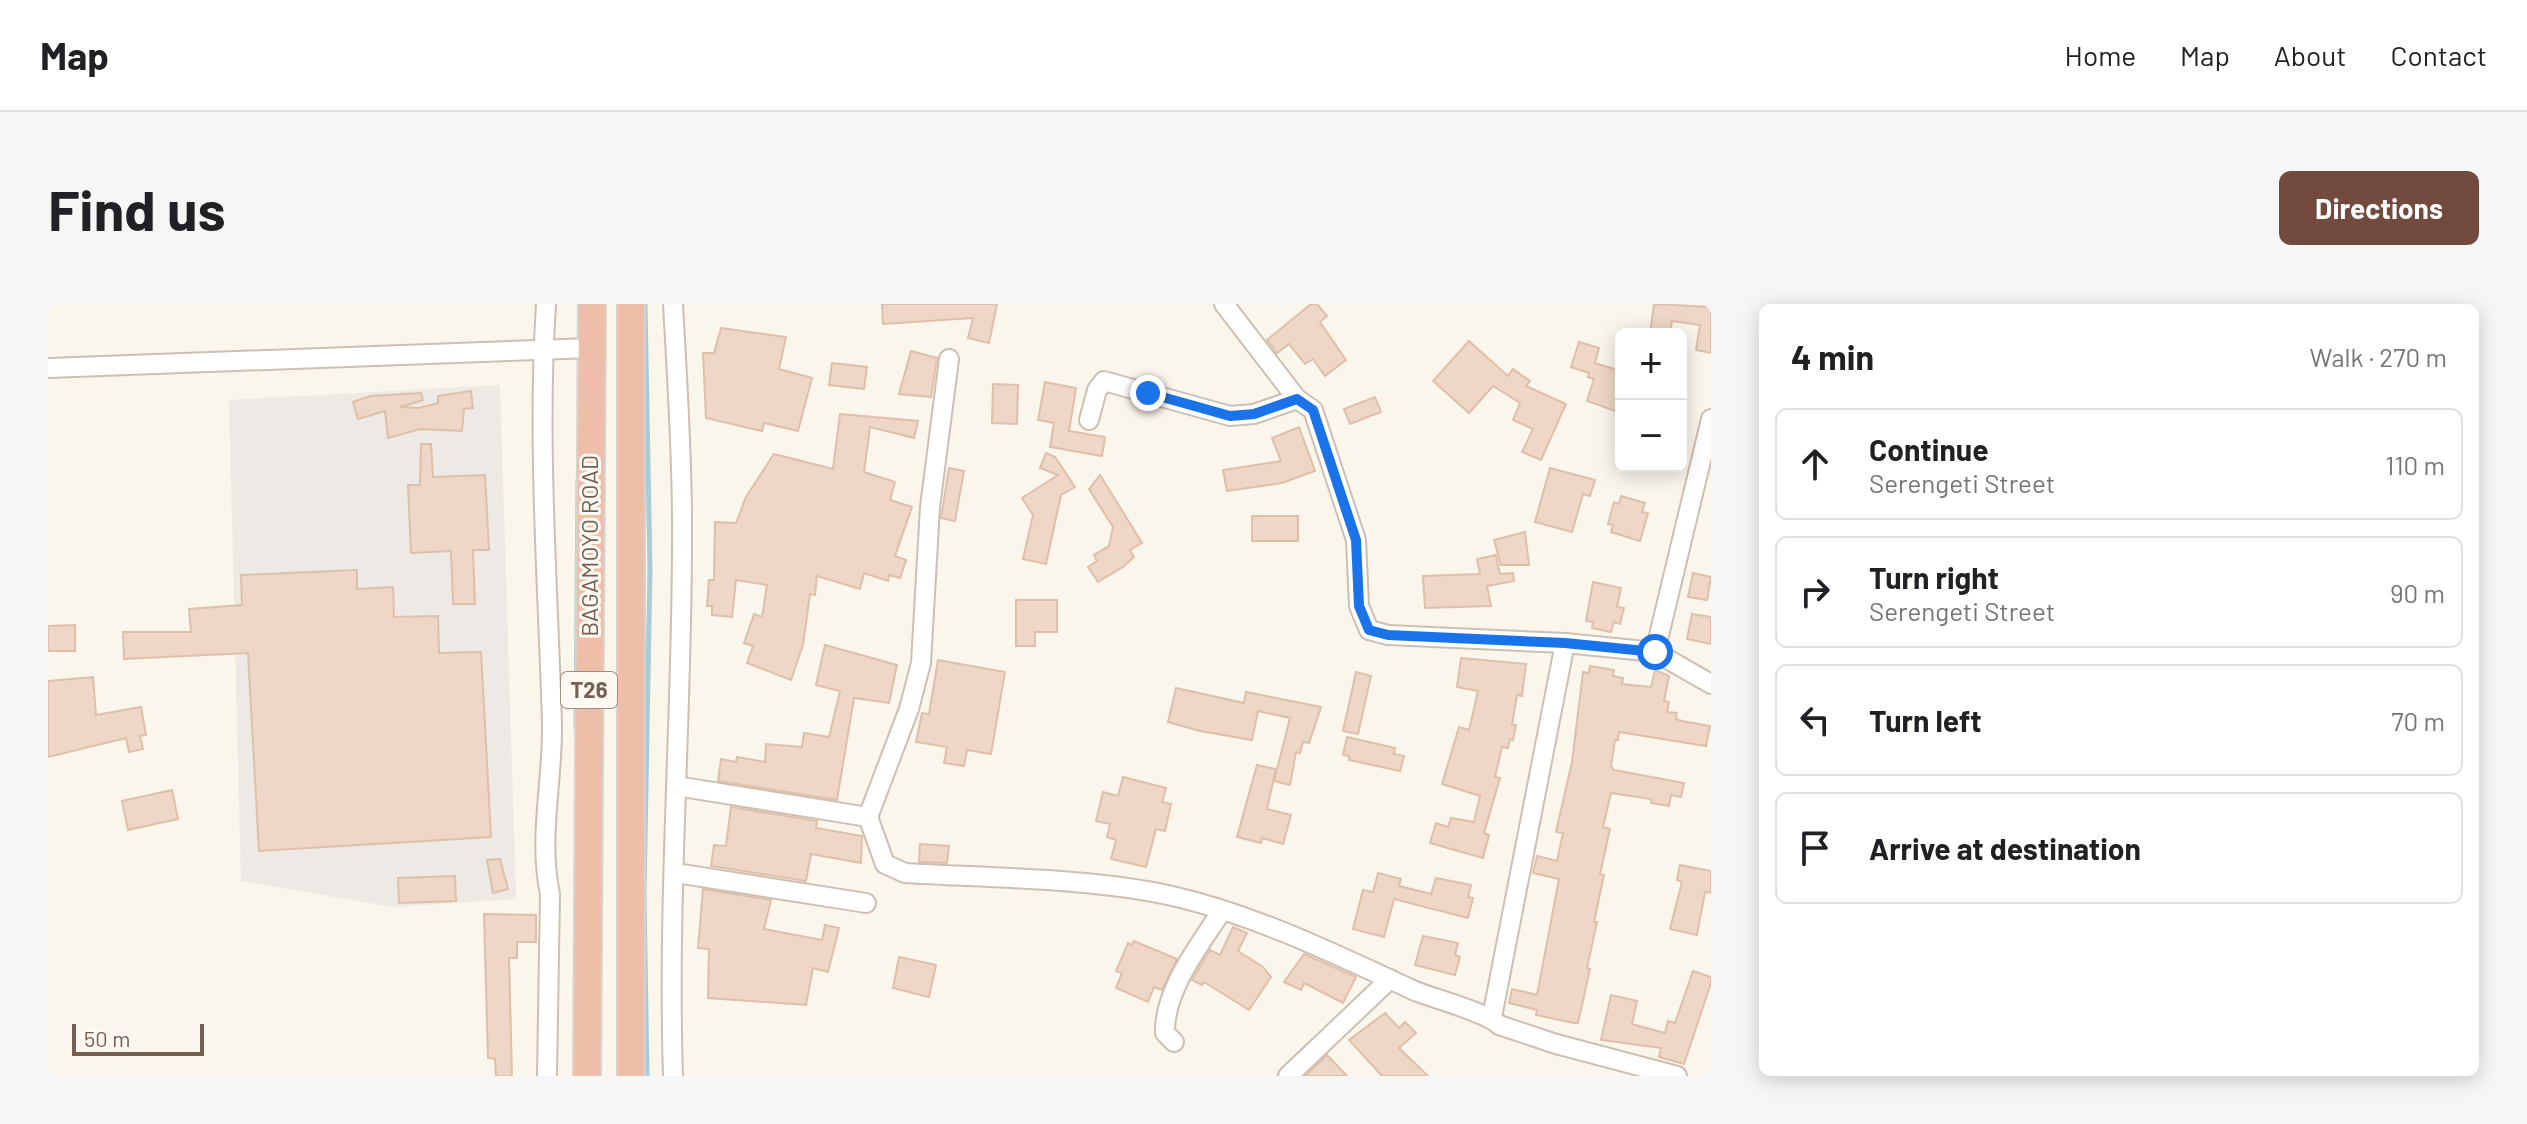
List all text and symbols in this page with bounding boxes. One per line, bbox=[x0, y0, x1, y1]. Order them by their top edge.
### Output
text: Map bbox=[40, 32, 109, 78]
text: Home bbox=[2065, 38, 2136, 72]
text: Map bbox=[2180, 38, 2230, 72]
text: About bbox=[2274, 38, 2346, 72]
text: Contact bbox=[2390, 38, 2487, 72]
button: Directions bbox=[2279, 171, 2479, 245]
text: Find us bbox=[48, 175, 226, 242]
map controls bbox=[1615, 328, 1687, 472]
button: + bbox=[1615, 328, 1687, 400]
text: 4 min bbox=[1791, 336, 1874, 377]
text: Walk · 270 m bbox=[2310, 341, 2447, 372]
route end bbox=[1130, 375, 1166, 411]
button: − bbox=[1615, 400, 1687, 472]
text: Continue bbox=[1869, 431, 1989, 467]
icon: ahead bbox=[1793, 442, 1837, 486]
text: 110 m bbox=[2385, 449, 2445, 480]
street label: BAGAMOYO ROAD bbox=[574, 455, 603, 637]
text: Serengeti Street bbox=[1869, 467, 2055, 498]
text: Turn right bbox=[1869, 559, 1999, 595]
icon: right bbox=[1793, 570, 1837, 614]
text: 90 m bbox=[2390, 577, 2445, 608]
text: Serengeti Street bbox=[1869, 595, 2055, 626]
route start bbox=[1637, 634, 1673, 670]
road number: T26 bbox=[561, 672, 617, 708]
icon: left bbox=[1793, 698, 1837, 742]
text: Turn left bbox=[1869, 702, 1982, 738]
text: 70 m bbox=[2391, 705, 2445, 736]
icon: arrive bbox=[1793, 826, 1837, 870]
text: Arrive at destination bbox=[1869, 830, 2141, 866]
scale bar bbox=[72, 1020, 204, 1056]
text: 50 m bbox=[84, 1025, 130, 1051]

